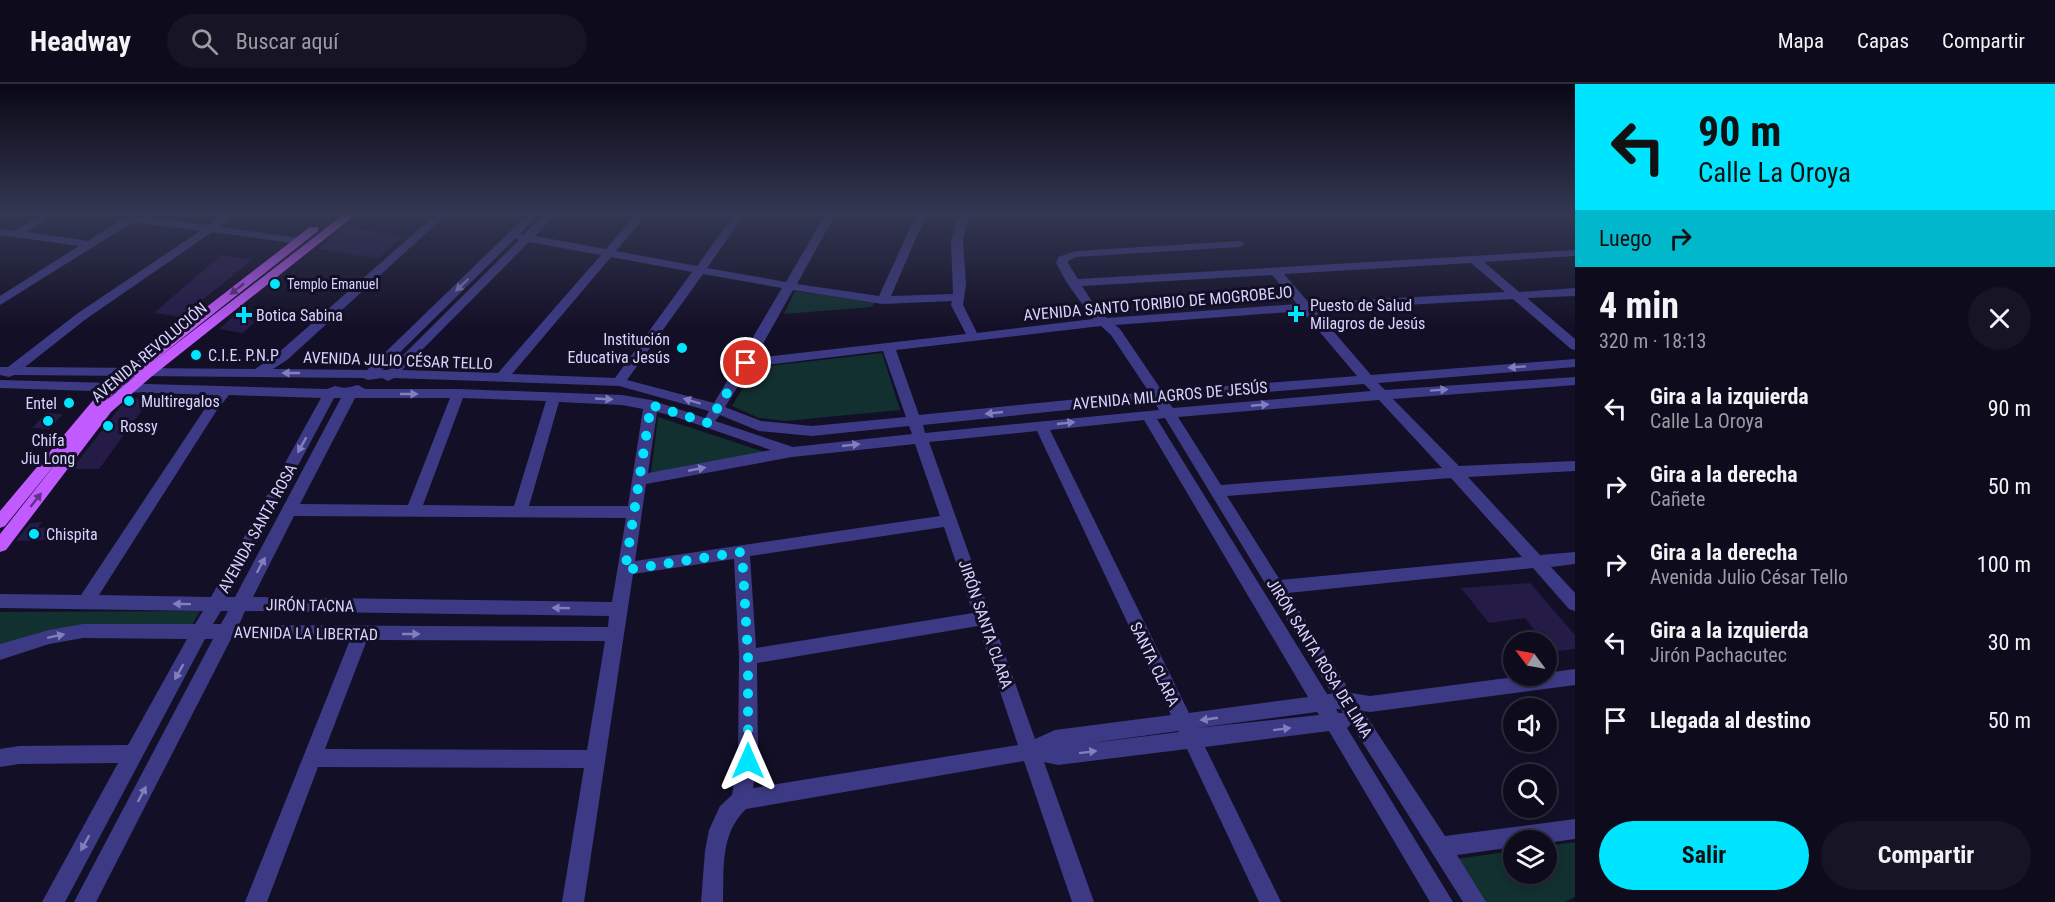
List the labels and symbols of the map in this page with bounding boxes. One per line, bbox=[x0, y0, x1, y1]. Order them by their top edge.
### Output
place label: Templo Emanuel bbox=[287, 276, 379, 292]
marker: Templo Emanuel bbox=[268, 277, 282, 291]
one-way arrow bbox=[454, 278, 469, 292]
one-way arrow bbox=[229, 282, 245, 295]
street label: AVENIDA SANTO TORIBIO DE MOGROBEJO bbox=[1023, 282, 1293, 325]
place label: Puesto de Salud Milagros de Jesús bbox=[1310, 296, 1425, 333]
street label: AVENIDA REVOLUCIÓN bbox=[87, 298, 211, 406]
marker: Puesto de Salud Milagros de Jesús bbox=[1287, 305, 1305, 323]
place label: Botica Sabina bbox=[256, 306, 343, 325]
marker: Botica Sabina bbox=[237, 308, 251, 322]
place label: Institución Educativa Jesús bbox=[567, 330, 670, 367]
pin bbox=[720, 337, 771, 388]
marker: Institución Educativa Jesús bbox=[675, 341, 689, 355]
place label: C.I.E. P.N.P bbox=[208, 346, 279, 365]
marker: C.I.E. P.N.P bbox=[189, 348, 203, 362]
street label: AVENIDA JULIO CÉSAR TELLO bbox=[303, 348, 493, 373]
one-way arrow bbox=[1507, 362, 1526, 372]
one-way arrow bbox=[282, 368, 301, 378]
street label: AVENIDA MILAGROS DE JESÚS bbox=[1072, 378, 1268, 413]
one-way arrow bbox=[1429, 385, 1448, 395]
one-way arrow bbox=[399, 389, 418, 398]
place label: Multiregalos bbox=[141, 392, 220, 411]
place label: Entel bbox=[25, 394, 57, 413]
marker: Multiregalos bbox=[122, 394, 136, 408]
one-way arrow bbox=[594, 394, 613, 403]
marker: Entel bbox=[62, 396, 76, 410]
one-way arrow bbox=[683, 396, 701, 405]
one-way arrow bbox=[1250, 400, 1269, 410]
one-way arrow bbox=[985, 408, 1004, 418]
marker: Chifa Jiu Long bbox=[41, 414, 55, 428]
place label: Rossy bbox=[120, 417, 158, 436]
one-way arrow bbox=[1056, 418, 1075, 428]
marker: Rossy bbox=[101, 419, 115, 433]
place label: Chifa Jiu Long bbox=[21, 431, 75, 468]
one-way arrow bbox=[297, 437, 307, 454]
one-way arrow bbox=[841, 440, 860, 450]
street label: AVENIDA SANTA ROSA bbox=[214, 460, 301, 596]
one-way arrow bbox=[687, 465, 706, 474]
one-way arrow bbox=[29, 492, 41, 507]
place label: Chispita bbox=[46, 525, 98, 544]
marker: Chispita bbox=[27, 527, 41, 541]
one-way arrow bbox=[256, 557, 266, 574]
street label: JIRÓN SANTA CLARA bbox=[955, 557, 1017, 691]
street label: JIRÓN SANTA ROSA DE LIMA bbox=[1263, 575, 1377, 741]
street label: JIRÓN TACNA bbox=[266, 594, 354, 616]
one-way arrow bbox=[173, 599, 192, 609]
one-way arrow bbox=[551, 603, 570, 613]
street label: SANTA CLARA bbox=[1126, 619, 1183, 710]
street label: AVENIDA LA LIBERTAD bbox=[234, 623, 378, 644]
one-way arrow bbox=[402, 629, 421, 639]
one-way arrow bbox=[47, 631, 66, 640]
north arrow bbox=[1503, 632, 1557, 686]
one-way arrow bbox=[174, 663, 184, 680]
one-way arrow bbox=[1199, 714, 1218, 724]
one-way arrow bbox=[1272, 724, 1291, 734]
position arrow bbox=[716, 729, 780, 793]
one-way arrow bbox=[1079, 747, 1098, 757]
one-way arrow bbox=[137, 786, 147, 803]
one-way arrow bbox=[80, 835, 90, 852]

